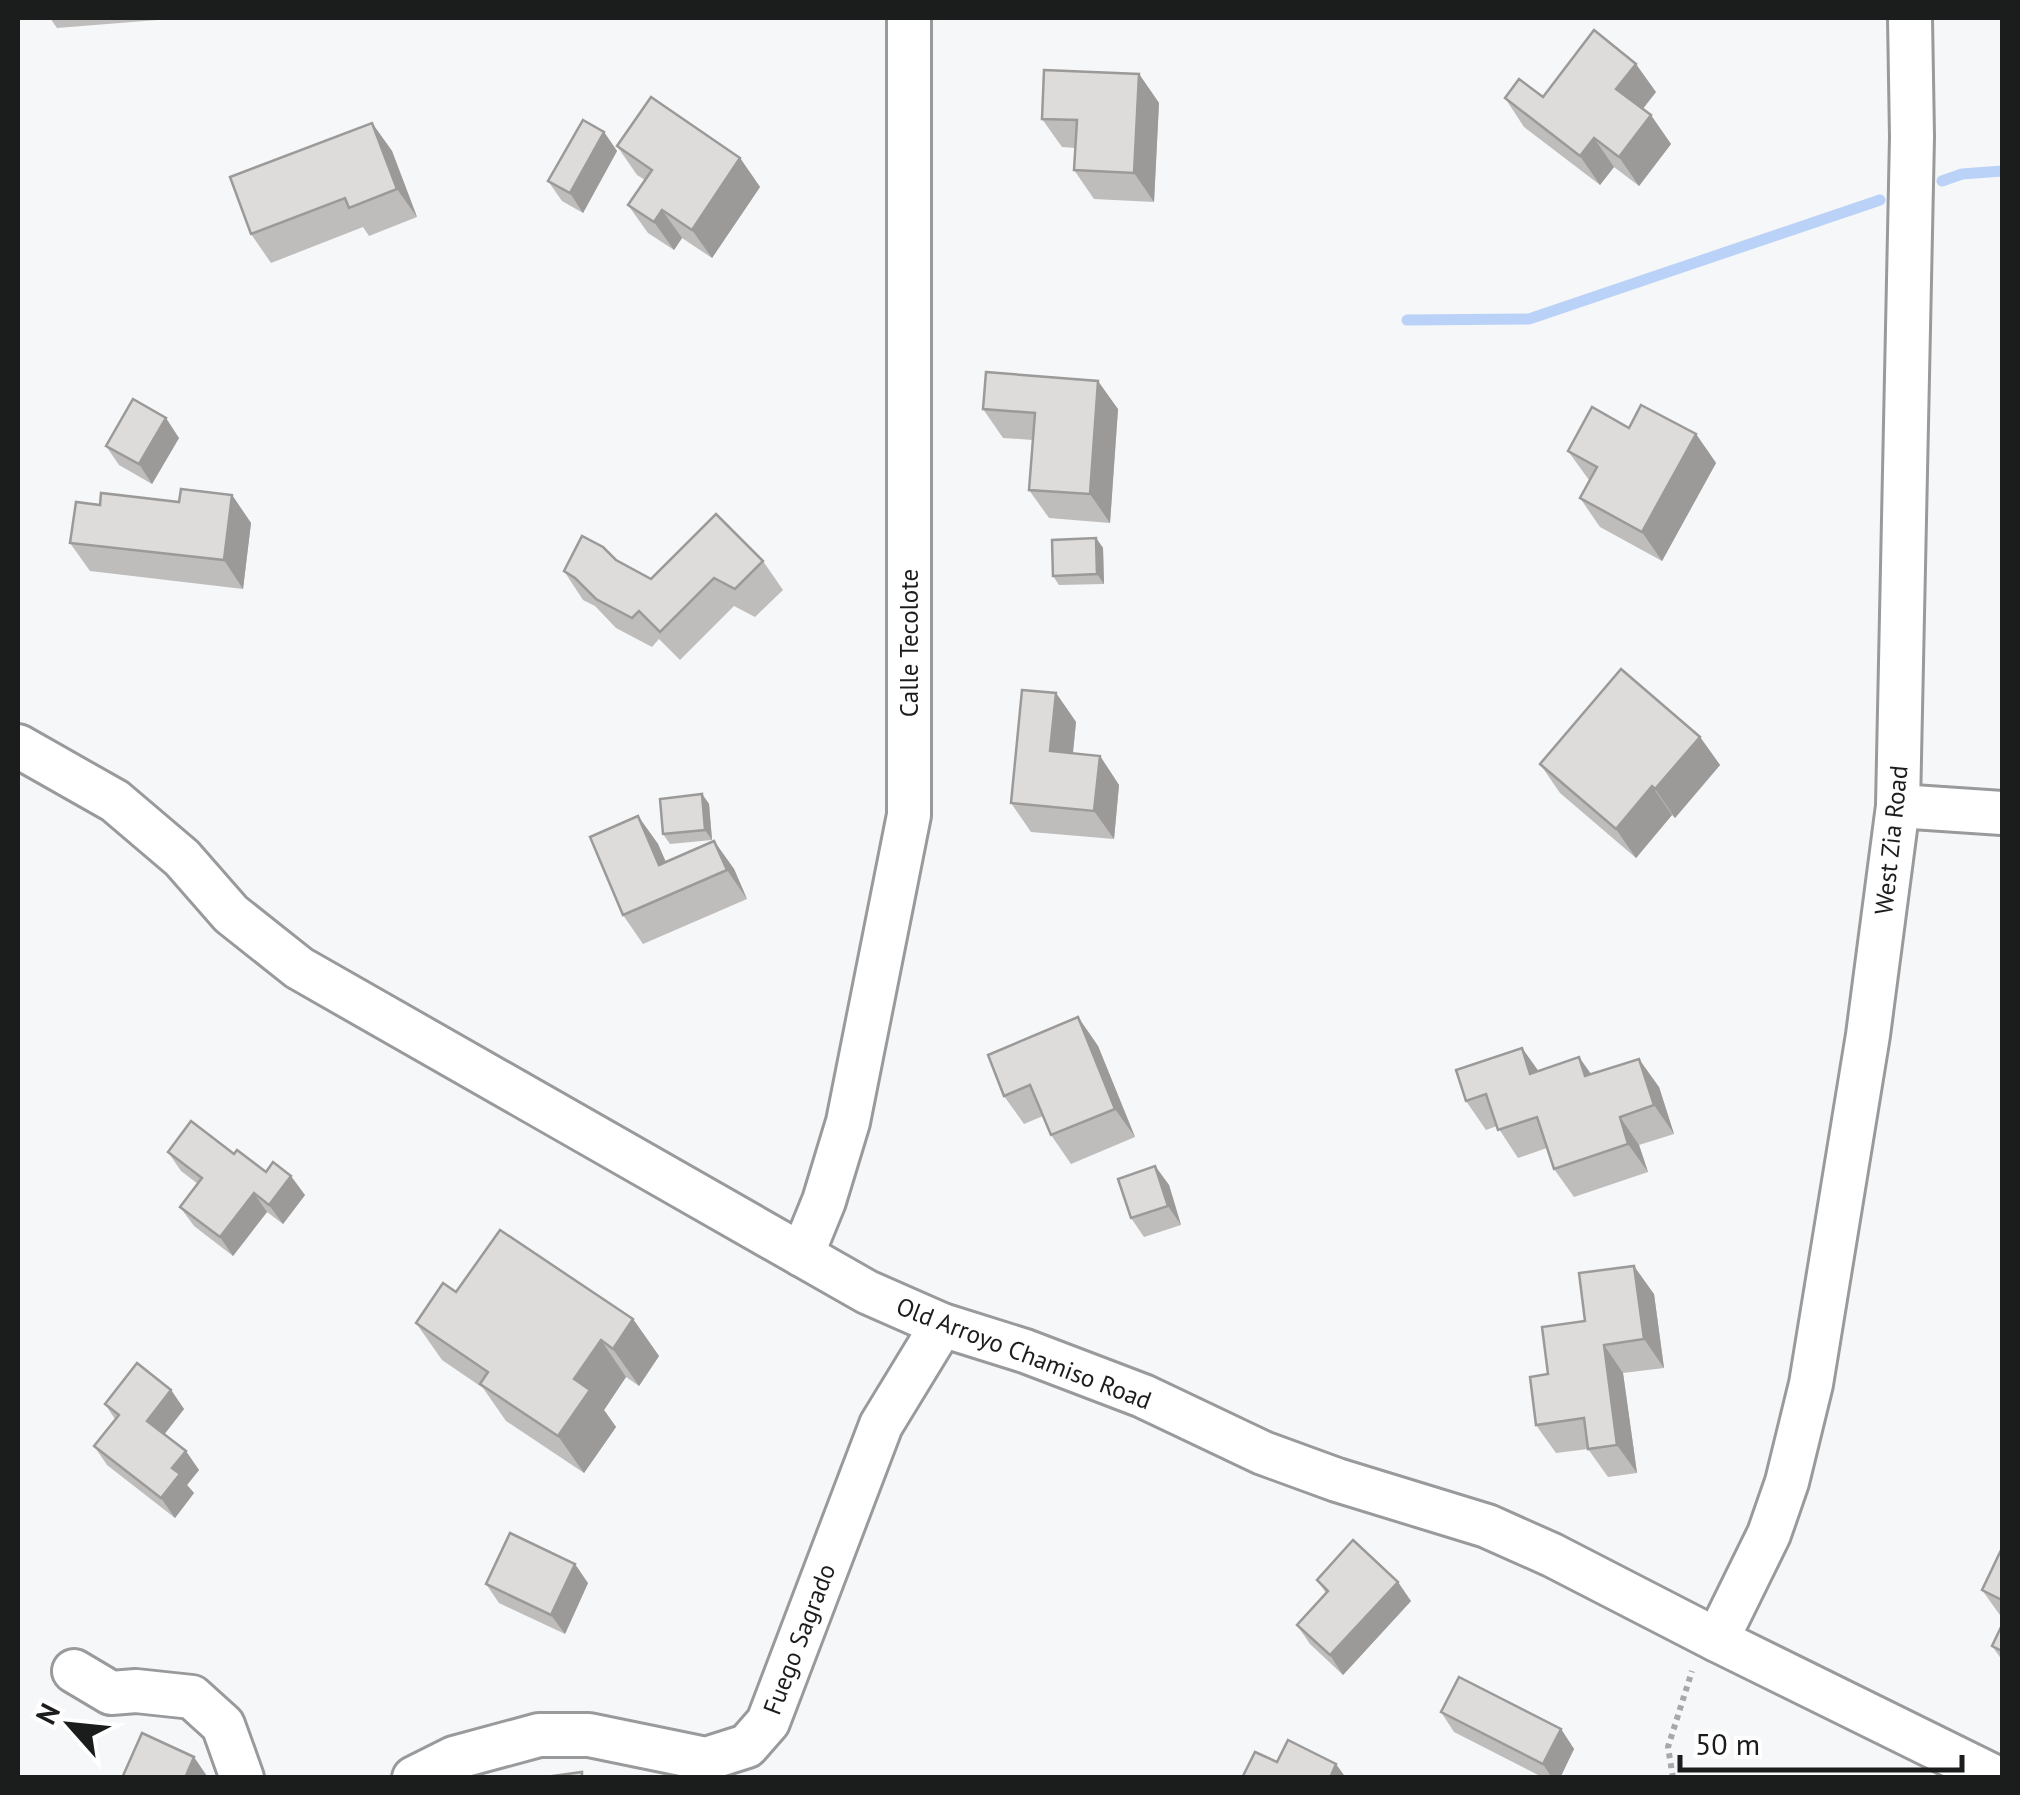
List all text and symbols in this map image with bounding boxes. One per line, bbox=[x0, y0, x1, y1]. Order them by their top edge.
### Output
street label: Calle Tecolote bbox=[893, 569, 925, 717]
street label: West Zia Road bbox=[1867, 764, 1915, 916]
street label: Old Arroyo Chamiso Road bbox=[892, 1290, 1156, 1416]
street label: Fuego Sagrado bbox=[756, 1559, 842, 1719]
north arrow bbox=[20, 1675, 120, 1775]
text: N bbox=[27, 1697, 68, 1730]
scale bar bbox=[1680, 1710, 1962, 1772]
text: 50 m bbox=[1695, 1724, 1760, 1763]

